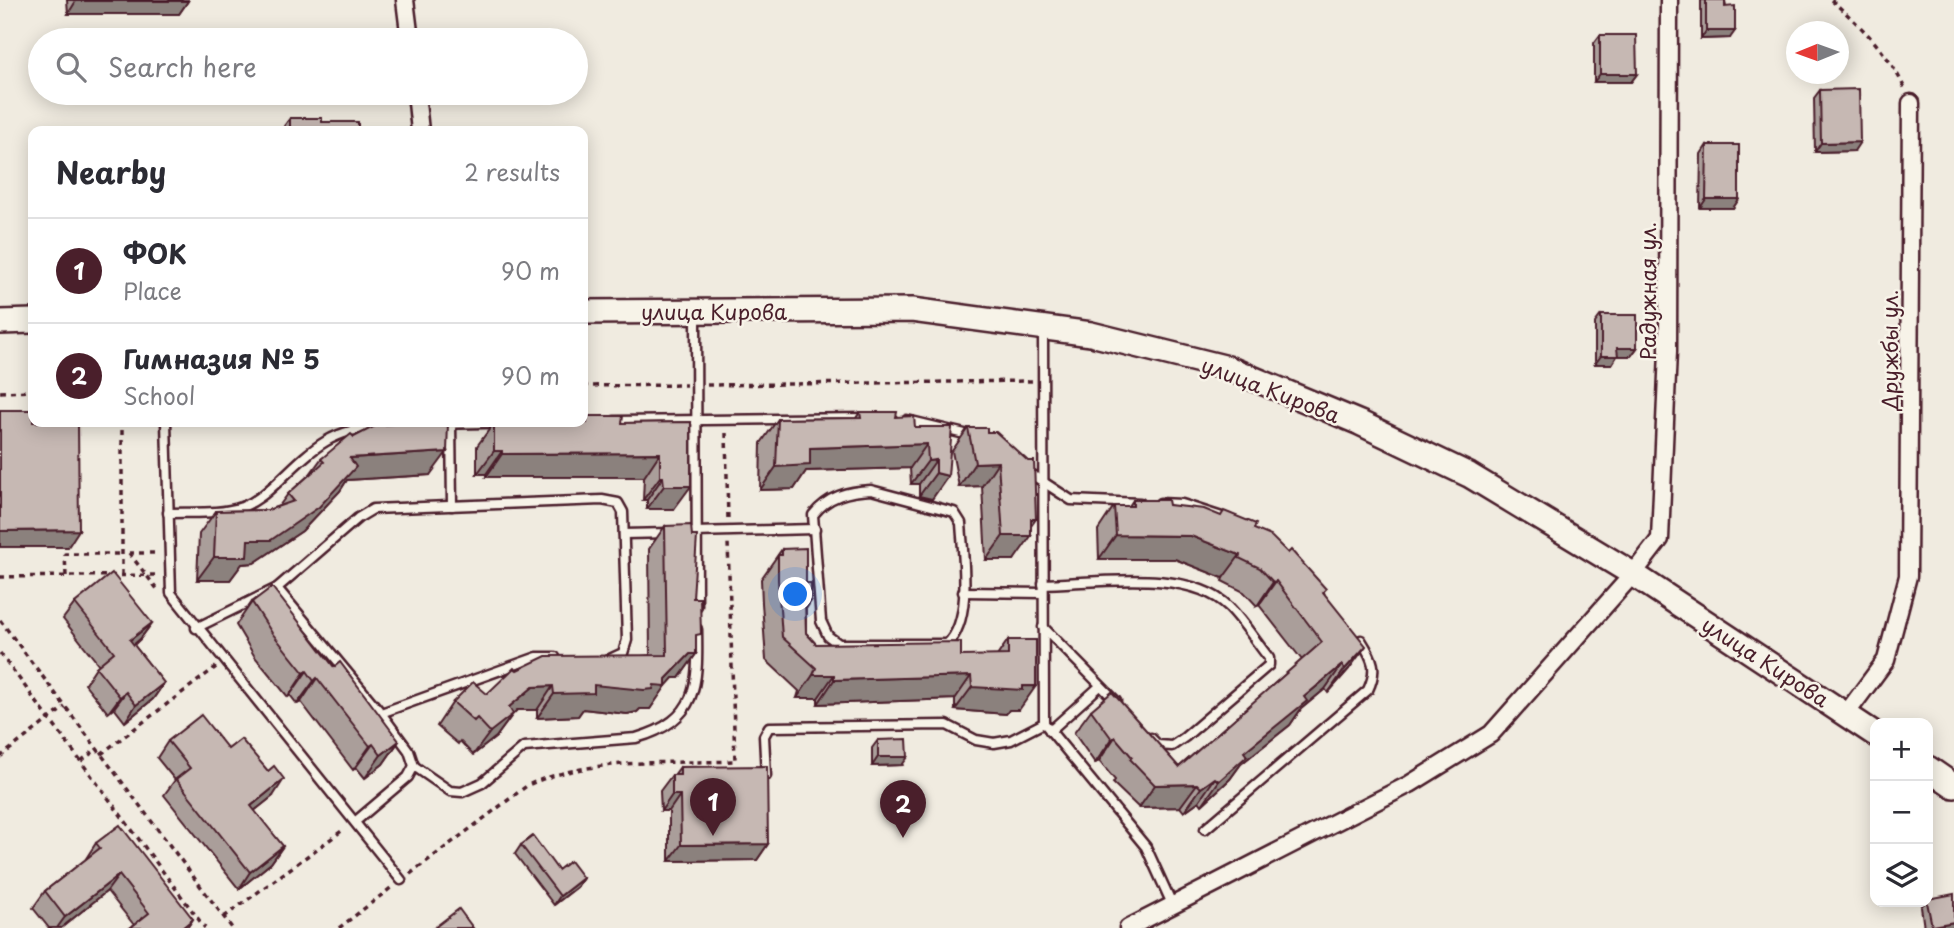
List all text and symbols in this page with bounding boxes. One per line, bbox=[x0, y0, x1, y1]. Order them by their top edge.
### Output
north arrow bbox=[1786, 21, 1849, 84]
search box bbox=[28, 28, 588, 105]
text: Search here bbox=[108, 47, 257, 86]
icon: search bbox=[52, 48, 90, 86]
text: Nearby bbox=[56, 149, 166, 194]
text: 2 results bbox=[464, 154, 560, 189]
street label: Радужная ул. bbox=[1631, 222, 1663, 360]
text: ФОК bbox=[123, 234, 187, 273]
text: 1 bbox=[74, 253, 85, 288]
text: 90 m bbox=[501, 253, 560, 288]
text: Place bbox=[123, 273, 182, 308]
street label: Дружбы ул. bbox=[1873, 289, 1905, 412]
street label: улица Кирова bbox=[641, 295, 787, 327]
text: Гимназия № 5 bbox=[123, 339, 320, 378]
street label: улица Кирова bbox=[1197, 348, 1345, 430]
text: 2 bbox=[71, 358, 87, 393]
text: 90 m bbox=[501, 358, 560, 393]
text: School bbox=[123, 378, 195, 413]
your location bbox=[778, 577, 812, 611]
street label: улица Кирова bbox=[1696, 608, 1836, 714]
map controls bbox=[1870, 718, 1933, 907]
button: + bbox=[1870, 718, 1933, 781]
pin: 1 bbox=[690, 778, 736, 836]
pin: 2 bbox=[880, 780, 926, 838]
button: − bbox=[1870, 781, 1933, 844]
button: layers bbox=[1870, 844, 1933, 907]

